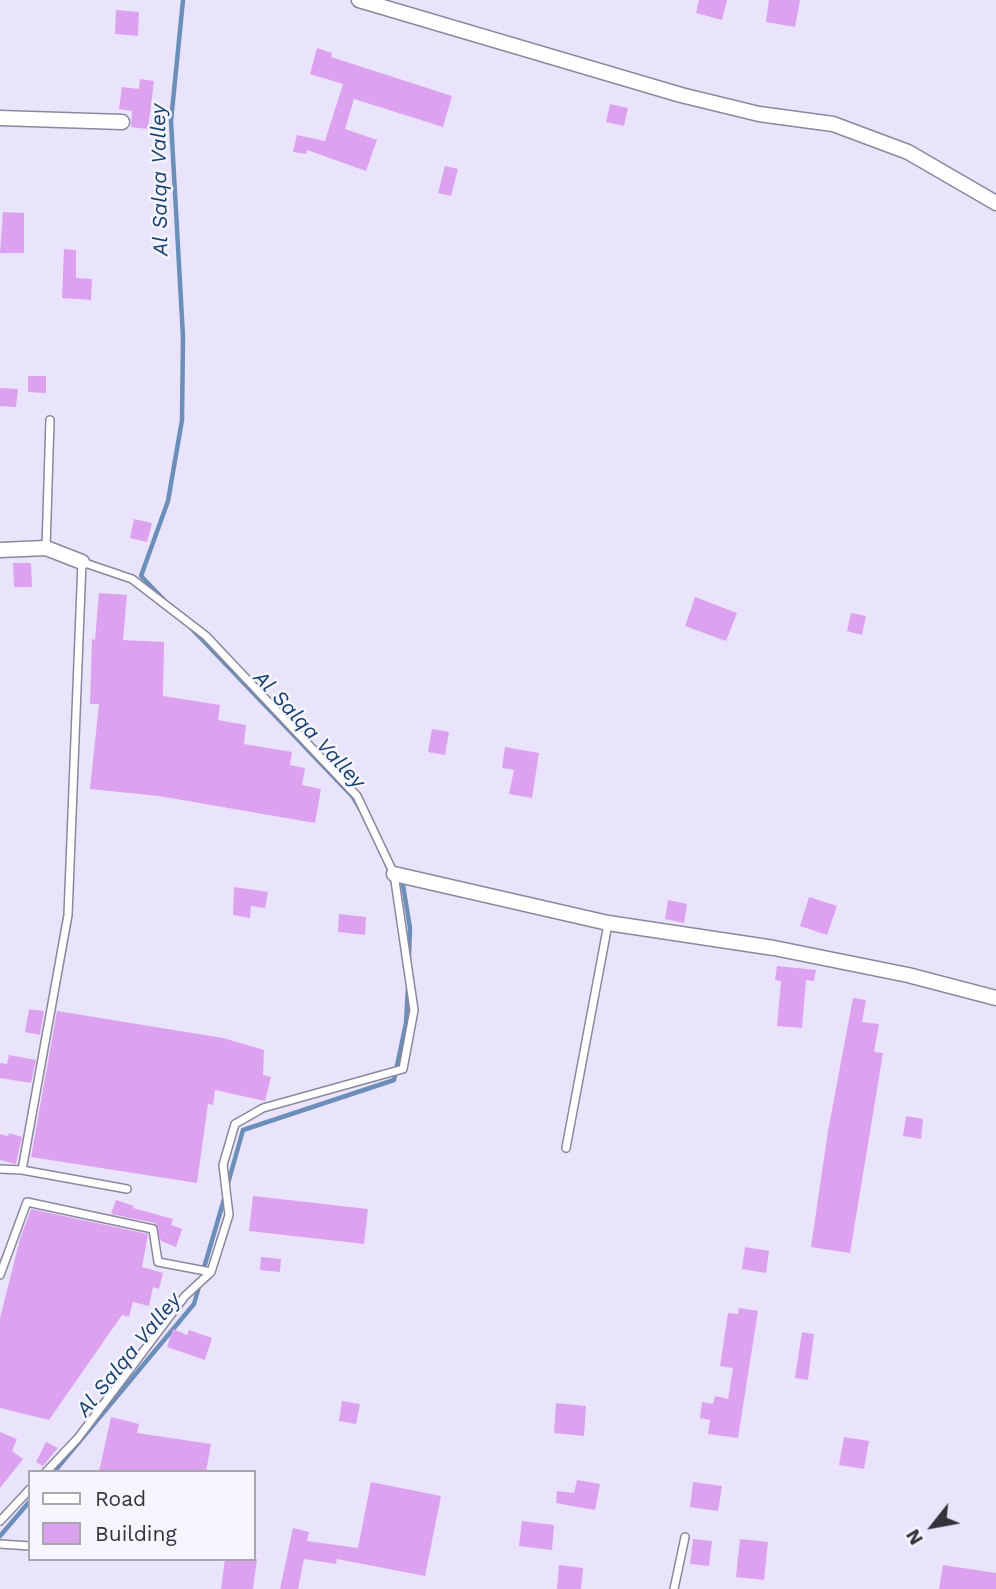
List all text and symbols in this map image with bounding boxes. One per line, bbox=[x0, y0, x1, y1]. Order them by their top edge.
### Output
water label: Al Salqa Valley bbox=[146, 104, 174, 256]
water label: Al Salqa Valley bbox=[248, 666, 370, 794]
water label: Al Salqa Valley bbox=[71, 1288, 187, 1422]
legend bbox=[28, 1470, 256, 1561]
text: Road bbox=[95, 1486, 146, 1511]
north arrow bbox=[898, 1491, 968, 1561]
text: Building bbox=[95, 1521, 177, 1546]
text: N bbox=[901, 1525, 928, 1549]

